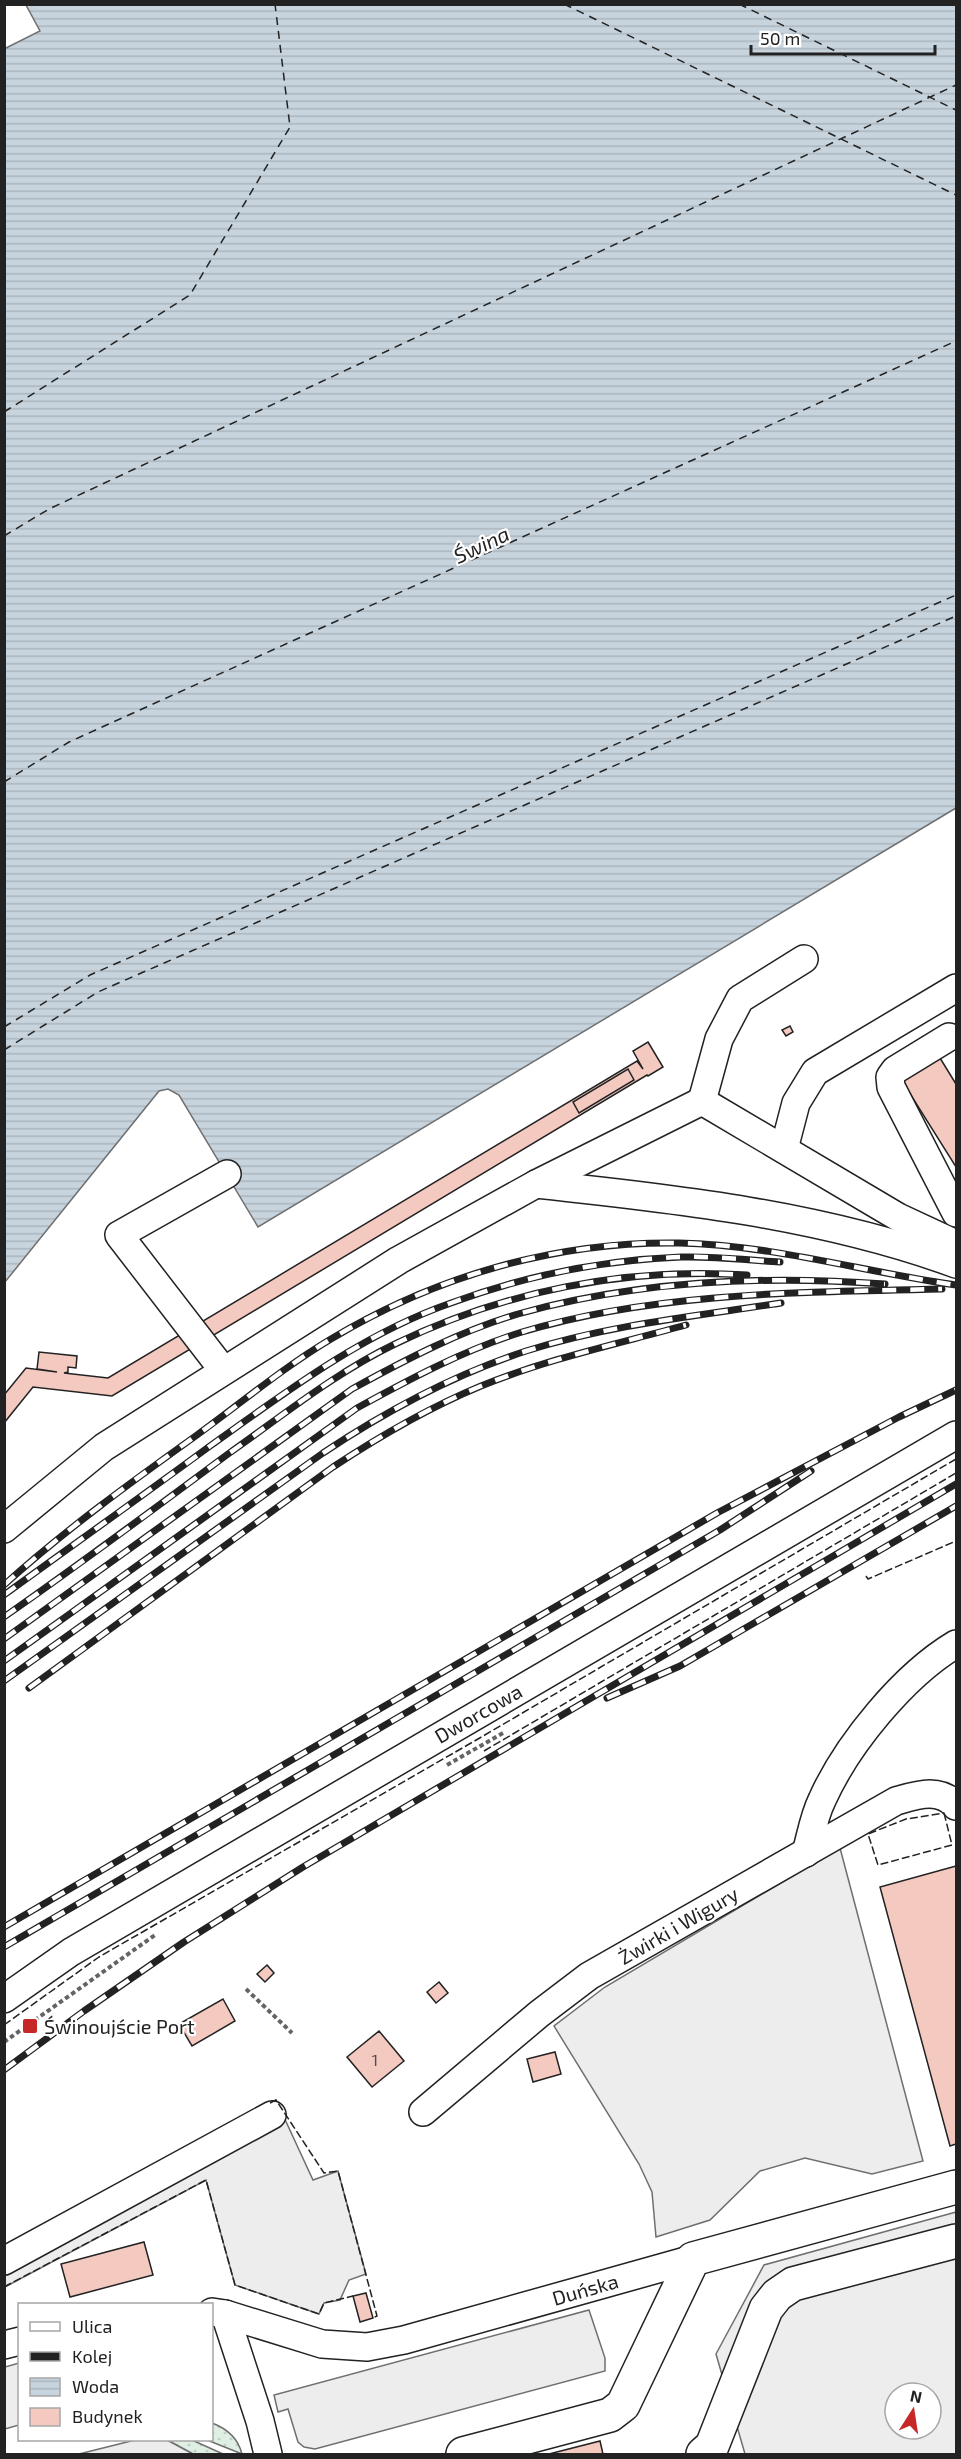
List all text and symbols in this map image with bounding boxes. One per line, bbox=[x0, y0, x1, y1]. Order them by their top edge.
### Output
scale bar bbox=[751, 18, 936, 56]
text: 50 m bbox=[760, 27, 800, 49]
water label: Świna bbox=[449, 520, 513, 568]
street label: Dworcowa bbox=[430, 1678, 526, 1748]
street label: Żwirki i Wigury bbox=[614, 1881, 743, 1969]
place label: Świnoujście Port bbox=[44, 2014, 195, 2038]
marker: Świnoujście Port bbox=[21, 2017, 39, 2035]
house number: 1 bbox=[372, 2050, 378, 2069]
street label: Duńska bbox=[549, 2268, 621, 2310]
legend bbox=[18, 2303, 213, 2441]
text: Ulica bbox=[72, 2315, 112, 2337]
text: Kolej bbox=[72, 2345, 112, 2367]
text: Woda bbox=[72, 2375, 119, 2397]
north arrow bbox=[883, 2381, 943, 2441]
text: N bbox=[909, 2385, 924, 2406]
text: Budynek bbox=[72, 2405, 143, 2427]

